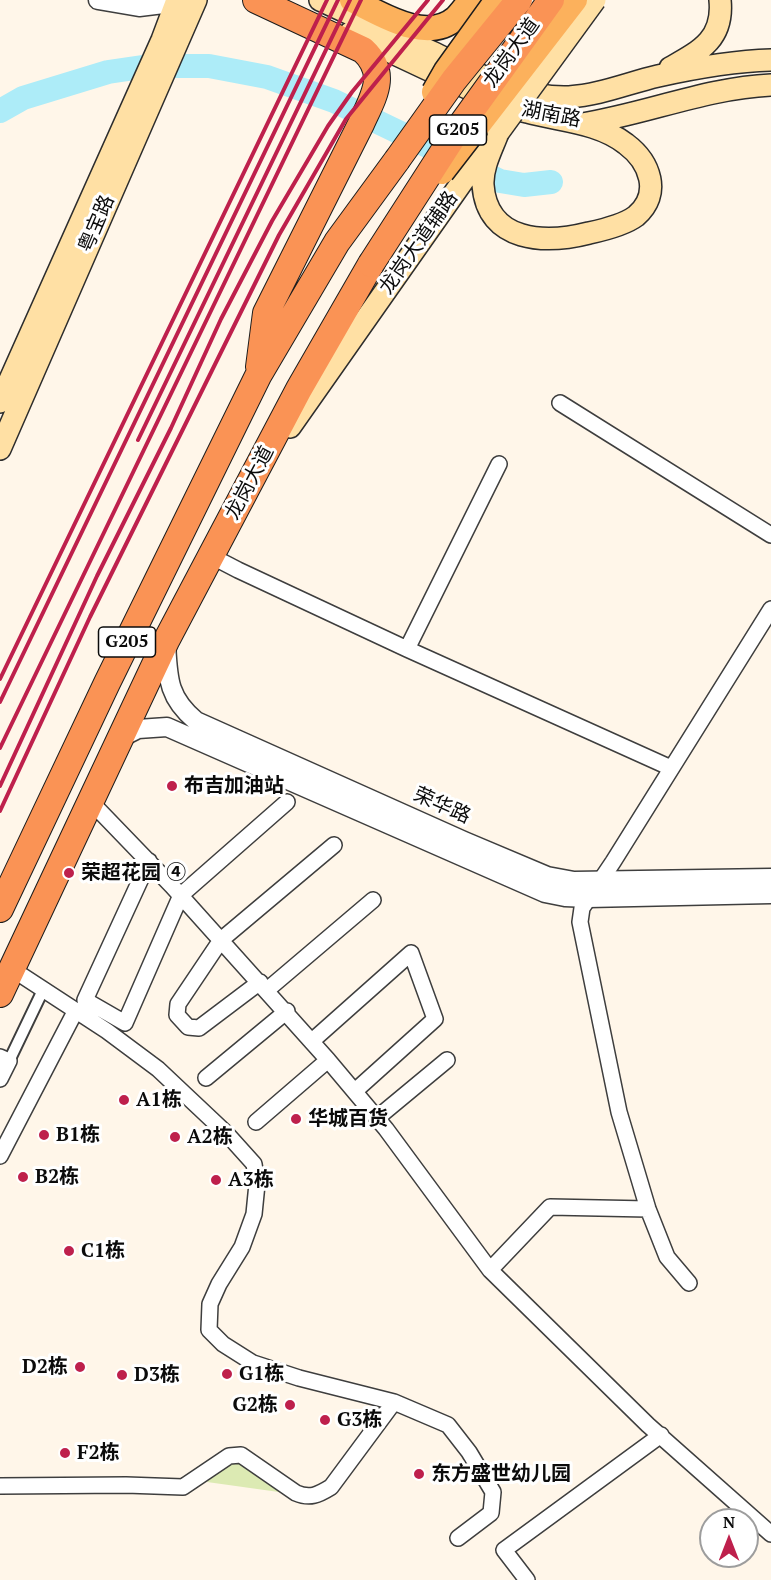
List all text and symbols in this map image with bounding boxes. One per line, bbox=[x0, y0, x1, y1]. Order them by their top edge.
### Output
street label: 龙岗大道 bbox=[479, 14, 545, 92]
street label: 湖南路 bbox=[519, 97, 583, 133]
road number: G205 bbox=[430, 115, 486, 145]
street label: 龙岗大道辅路 bbox=[375, 187, 463, 299]
street label: 粤宝路 bbox=[74, 192, 120, 256]
street label: 龙岗大道 bbox=[221, 442, 279, 524]
road number: G205 bbox=[98, 627, 156, 657]
place label: 布吉加油站 bbox=[184, 774, 284, 798]
marker: 布吉加油站 bbox=[165, 779, 179, 793]
street label: 荣华路 bbox=[410, 783, 474, 829]
place label: 荣超花园 ④ bbox=[81, 861, 186, 885]
marker: 荣超花园 ④ bbox=[62, 866, 76, 880]
place label: A1栋 bbox=[136, 1088, 182, 1112]
marker: A1栋 bbox=[117, 1093, 131, 1107]
place label: 华城百货 bbox=[308, 1107, 388, 1131]
marker: 华城百货 bbox=[289, 1112, 303, 1126]
place label: B1栋 bbox=[56, 1123, 100, 1147]
place label: A2栋 bbox=[187, 1125, 233, 1149]
marker: B1栋 bbox=[37, 1128, 51, 1142]
marker: A2栋 bbox=[168, 1130, 182, 1144]
place label: B2栋 bbox=[35, 1165, 79, 1189]
place label: A3栋 bbox=[228, 1168, 274, 1192]
marker: B2栋 bbox=[16, 1170, 30, 1184]
marker: A3栋 bbox=[209, 1173, 223, 1187]
place label: C1栋 bbox=[81, 1239, 125, 1263]
marker: C1栋 bbox=[62, 1244, 76, 1258]
place label: D2栋 bbox=[22, 1355, 68, 1379]
marker: D2栋 bbox=[73, 1360, 87, 1374]
place label: G1栋 bbox=[239, 1362, 284, 1386]
place label: D3栋 bbox=[134, 1363, 180, 1387]
marker: G1栋 bbox=[220, 1367, 234, 1381]
marker: D3栋 bbox=[115, 1368, 129, 1382]
place label: G2栋 bbox=[233, 1393, 278, 1417]
marker: G2栋 bbox=[283, 1398, 297, 1412]
place label: G3栋 bbox=[337, 1408, 382, 1432]
marker: G3栋 bbox=[318, 1413, 332, 1427]
place label: F2栋 bbox=[77, 1441, 120, 1465]
marker: F2栋 bbox=[58, 1446, 72, 1460]
place label: 东方盛世幼儿园 bbox=[431, 1462, 571, 1486]
marker: 东方盛世幼儿园 bbox=[412, 1467, 426, 1481]
north arrow bbox=[699, 1508, 759, 1568]
text: N bbox=[723, 1511, 735, 1533]

